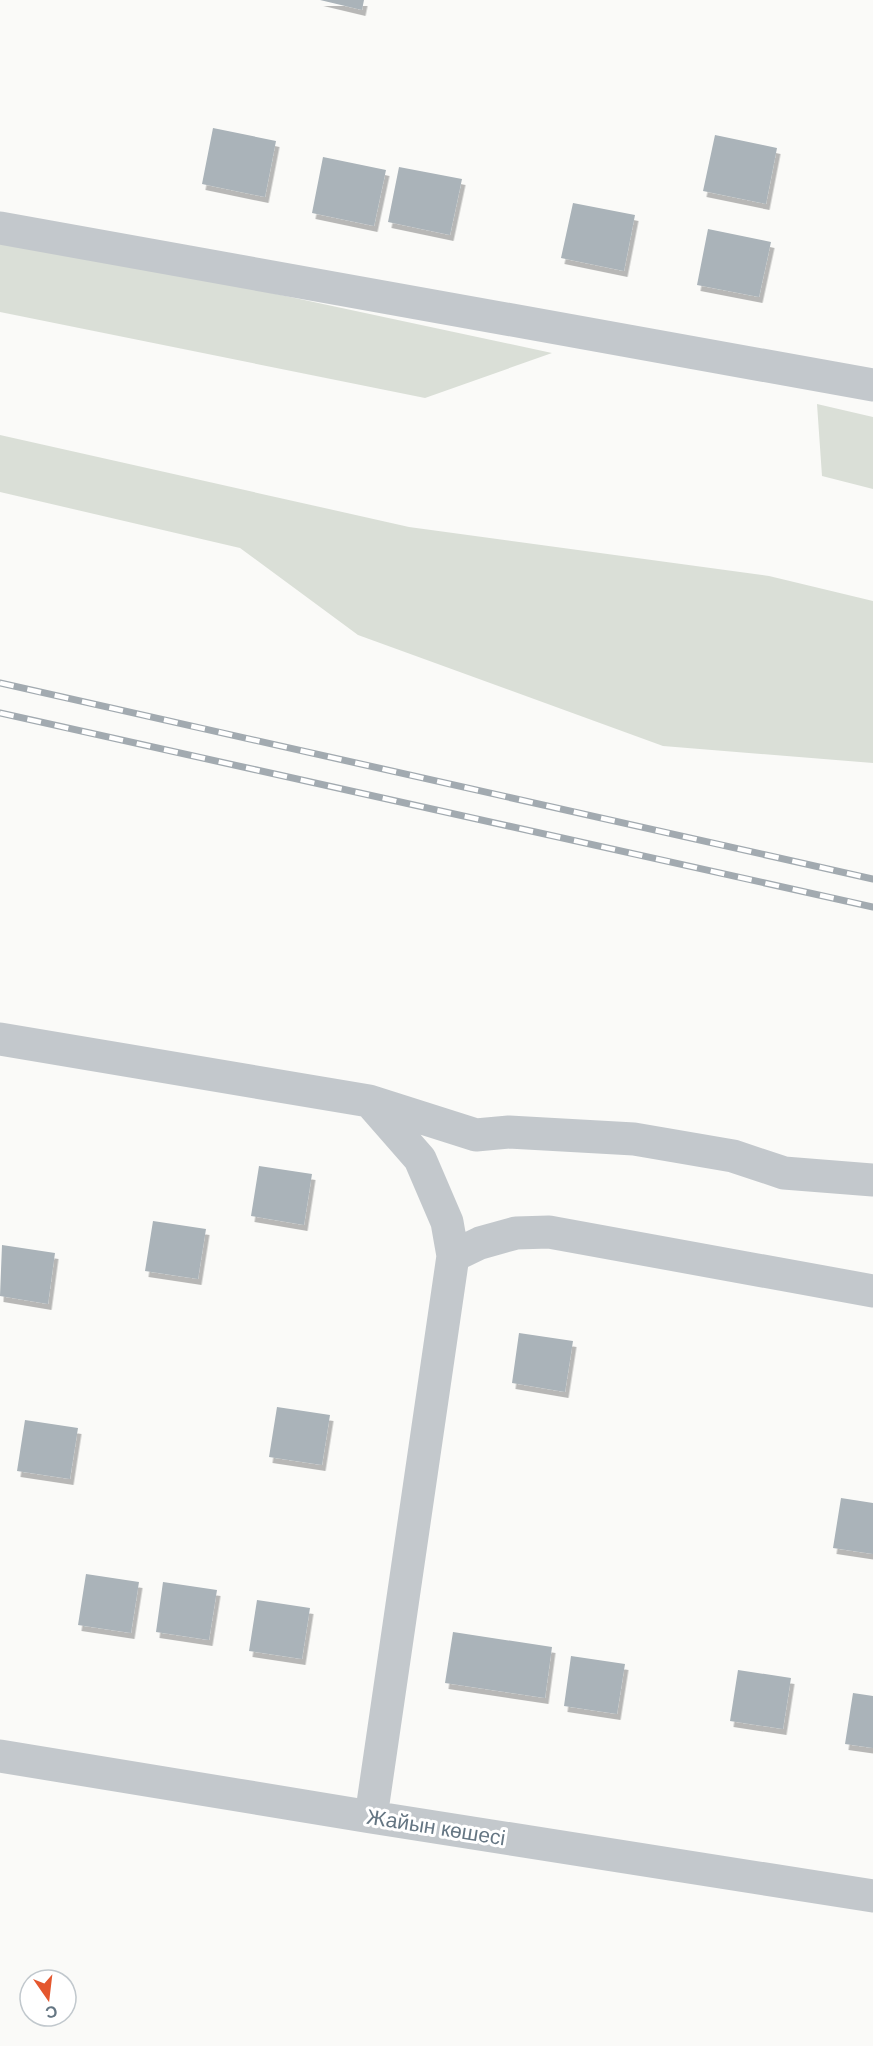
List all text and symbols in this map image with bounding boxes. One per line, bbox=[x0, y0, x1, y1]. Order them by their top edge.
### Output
street label: Жайын көшесі bbox=[365, 1805, 507, 1849]
north arrow bbox=[18, 1968, 78, 2028]
text: С bbox=[43, 2002, 59, 2022]

